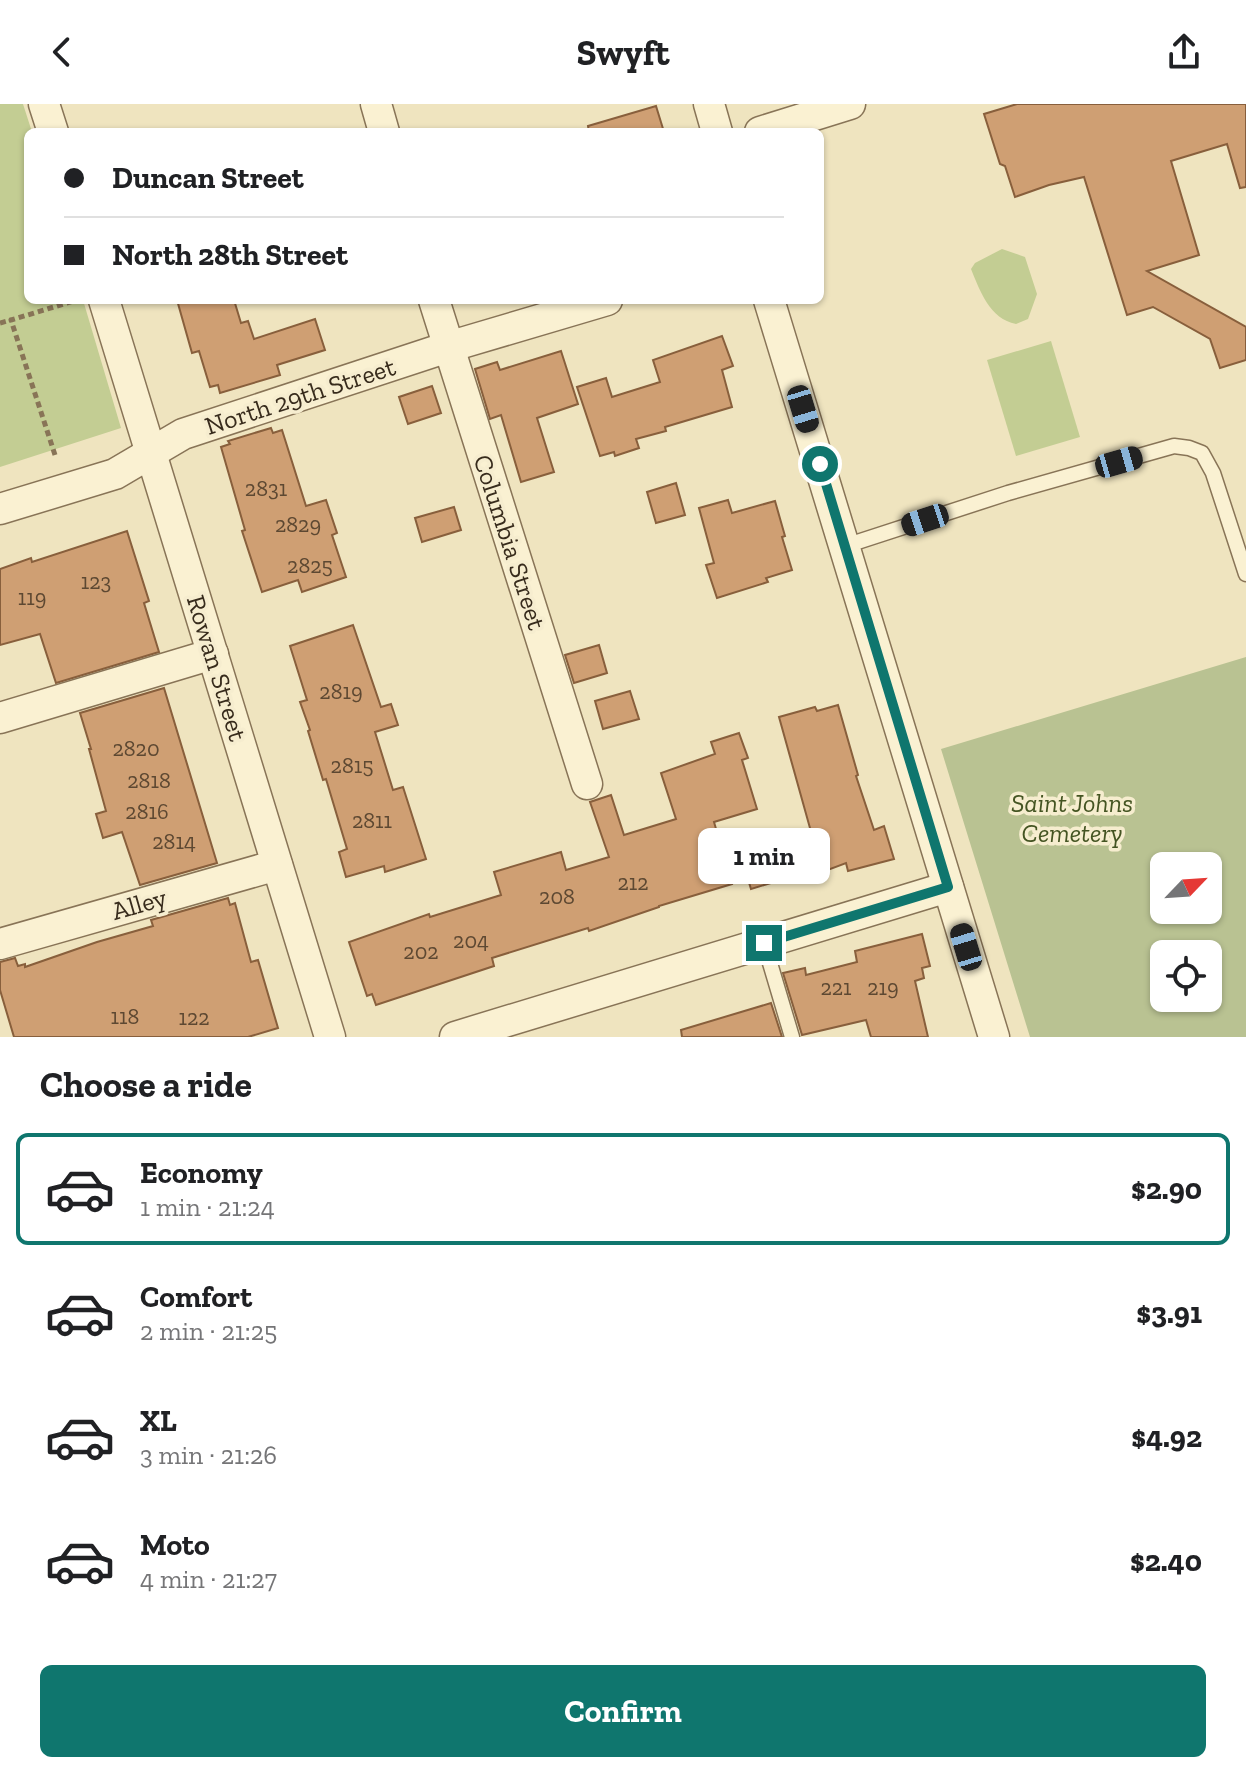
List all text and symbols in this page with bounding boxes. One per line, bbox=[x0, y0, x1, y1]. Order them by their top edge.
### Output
icon: back bbox=[40, 30, 84, 74]
icon: share bbox=[1162, 30, 1206, 74]
text: Swyft bbox=[577, 31, 670, 74]
text: Duncan Street bbox=[112, 160, 304, 196]
text: North 28th Street bbox=[112, 237, 348, 273]
street label: North 29th Street bbox=[201, 350, 400, 442]
car bbox=[785, 383, 821, 435]
car bbox=[1093, 444, 1145, 480]
route start bbox=[802, 446, 838, 482]
street label: Columbia Street bbox=[467, 450, 553, 634]
house number: 2831 bbox=[245, 475, 288, 502]
car bbox=[898, 501, 952, 539]
house number: 2829 bbox=[275, 511, 321, 538]
house number: 2825 bbox=[287, 552, 333, 579]
house number: 123 bbox=[81, 568, 111, 595]
house number: 119 bbox=[18, 584, 46, 611]
street label: Rowan Street bbox=[180, 591, 254, 745]
house number: 2819 bbox=[319, 678, 363, 705]
house number: 2820 bbox=[112, 735, 160, 762]
house number: 2815 bbox=[331, 752, 373, 779]
house number: 2818 bbox=[127, 767, 171, 794]
park label: Saint Johns Cemetery bbox=[1011, 787, 1133, 849]
house number: 2816 bbox=[125, 798, 169, 825]
house number: 2811 bbox=[352, 807, 393, 834]
callout: 1 min bbox=[698, 827, 830, 883]
house number: 2814 bbox=[152, 828, 196, 855]
text: 1 min bbox=[733, 840, 795, 872]
north arrow bbox=[1150, 852, 1222, 924]
map controls bbox=[1150, 852, 1222, 1012]
house number: 212 bbox=[617, 869, 649, 896]
street label: Alley bbox=[108, 881, 171, 927]
house number: 208 bbox=[539, 883, 575, 910]
car bbox=[948, 921, 984, 973]
route end bbox=[746, 925, 782, 961]
house number: 204 bbox=[453, 927, 489, 954]
house number: 202 bbox=[403, 938, 439, 965]
button: locate bbox=[1150, 940, 1222, 1012]
house number: 221 bbox=[820, 974, 852, 1001]
house number: 219 bbox=[867, 974, 899, 1001]
house number: 118 bbox=[111, 1003, 139, 1030]
house number: 122 bbox=[178, 1004, 210, 1031]
text: Choose a ride bbox=[40, 1063, 252, 1106]
icon: car bbox=[44, 1153, 116, 1225]
text: Economy bbox=[140, 1155, 263, 1191]
text: $2.90 bbox=[1131, 1171, 1202, 1207]
text: 1 min · 21:24 bbox=[140, 1191, 275, 1223]
icon: car bbox=[44, 1277, 116, 1349]
text: Comfort bbox=[140, 1279, 252, 1315]
text: $3.91 bbox=[1136, 1295, 1202, 1331]
text: 2 min · 21:25 bbox=[140, 1315, 277, 1347]
icon: car bbox=[44, 1401, 116, 1473]
text: XL bbox=[140, 1403, 177, 1439]
text: $4.92 bbox=[1131, 1419, 1202, 1455]
text: 3 min · 21:26 bbox=[140, 1439, 277, 1471]
icon: car bbox=[44, 1525, 116, 1597]
text: Moto bbox=[140, 1527, 210, 1563]
text: $2.40 bbox=[1130, 1543, 1202, 1579]
text: 4 min · 21:27 bbox=[140, 1563, 277, 1595]
button: Confirm bbox=[40, 1665, 1206, 1757]

